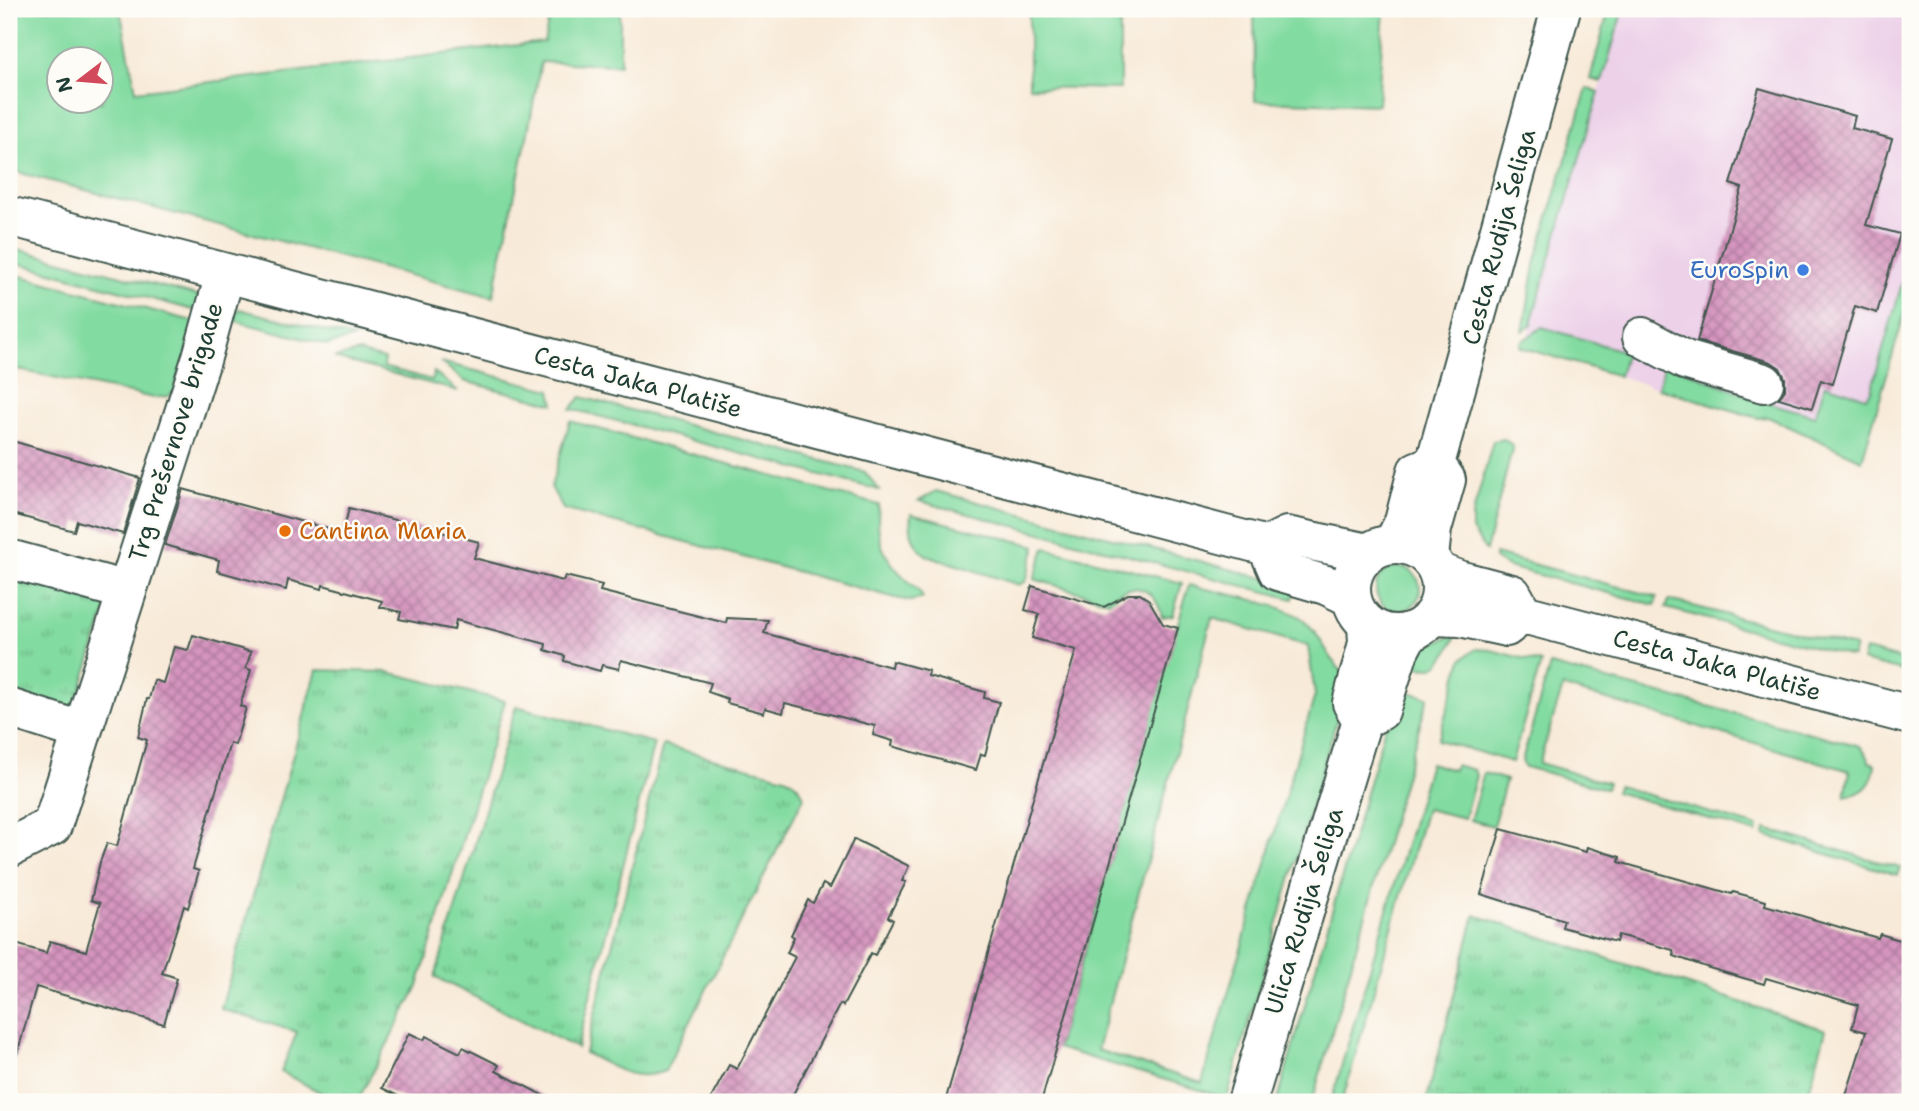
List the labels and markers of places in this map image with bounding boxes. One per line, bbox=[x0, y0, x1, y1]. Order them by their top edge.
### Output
place label: EuroSpin bbox=[1690, 254, 1789, 286]
marker: EuroSpin bbox=[1795, 262, 1811, 278]
place label: Cantina Maria bbox=[299, 515, 466, 547]
marker: Cantina Maria bbox=[277, 523, 293, 539]

